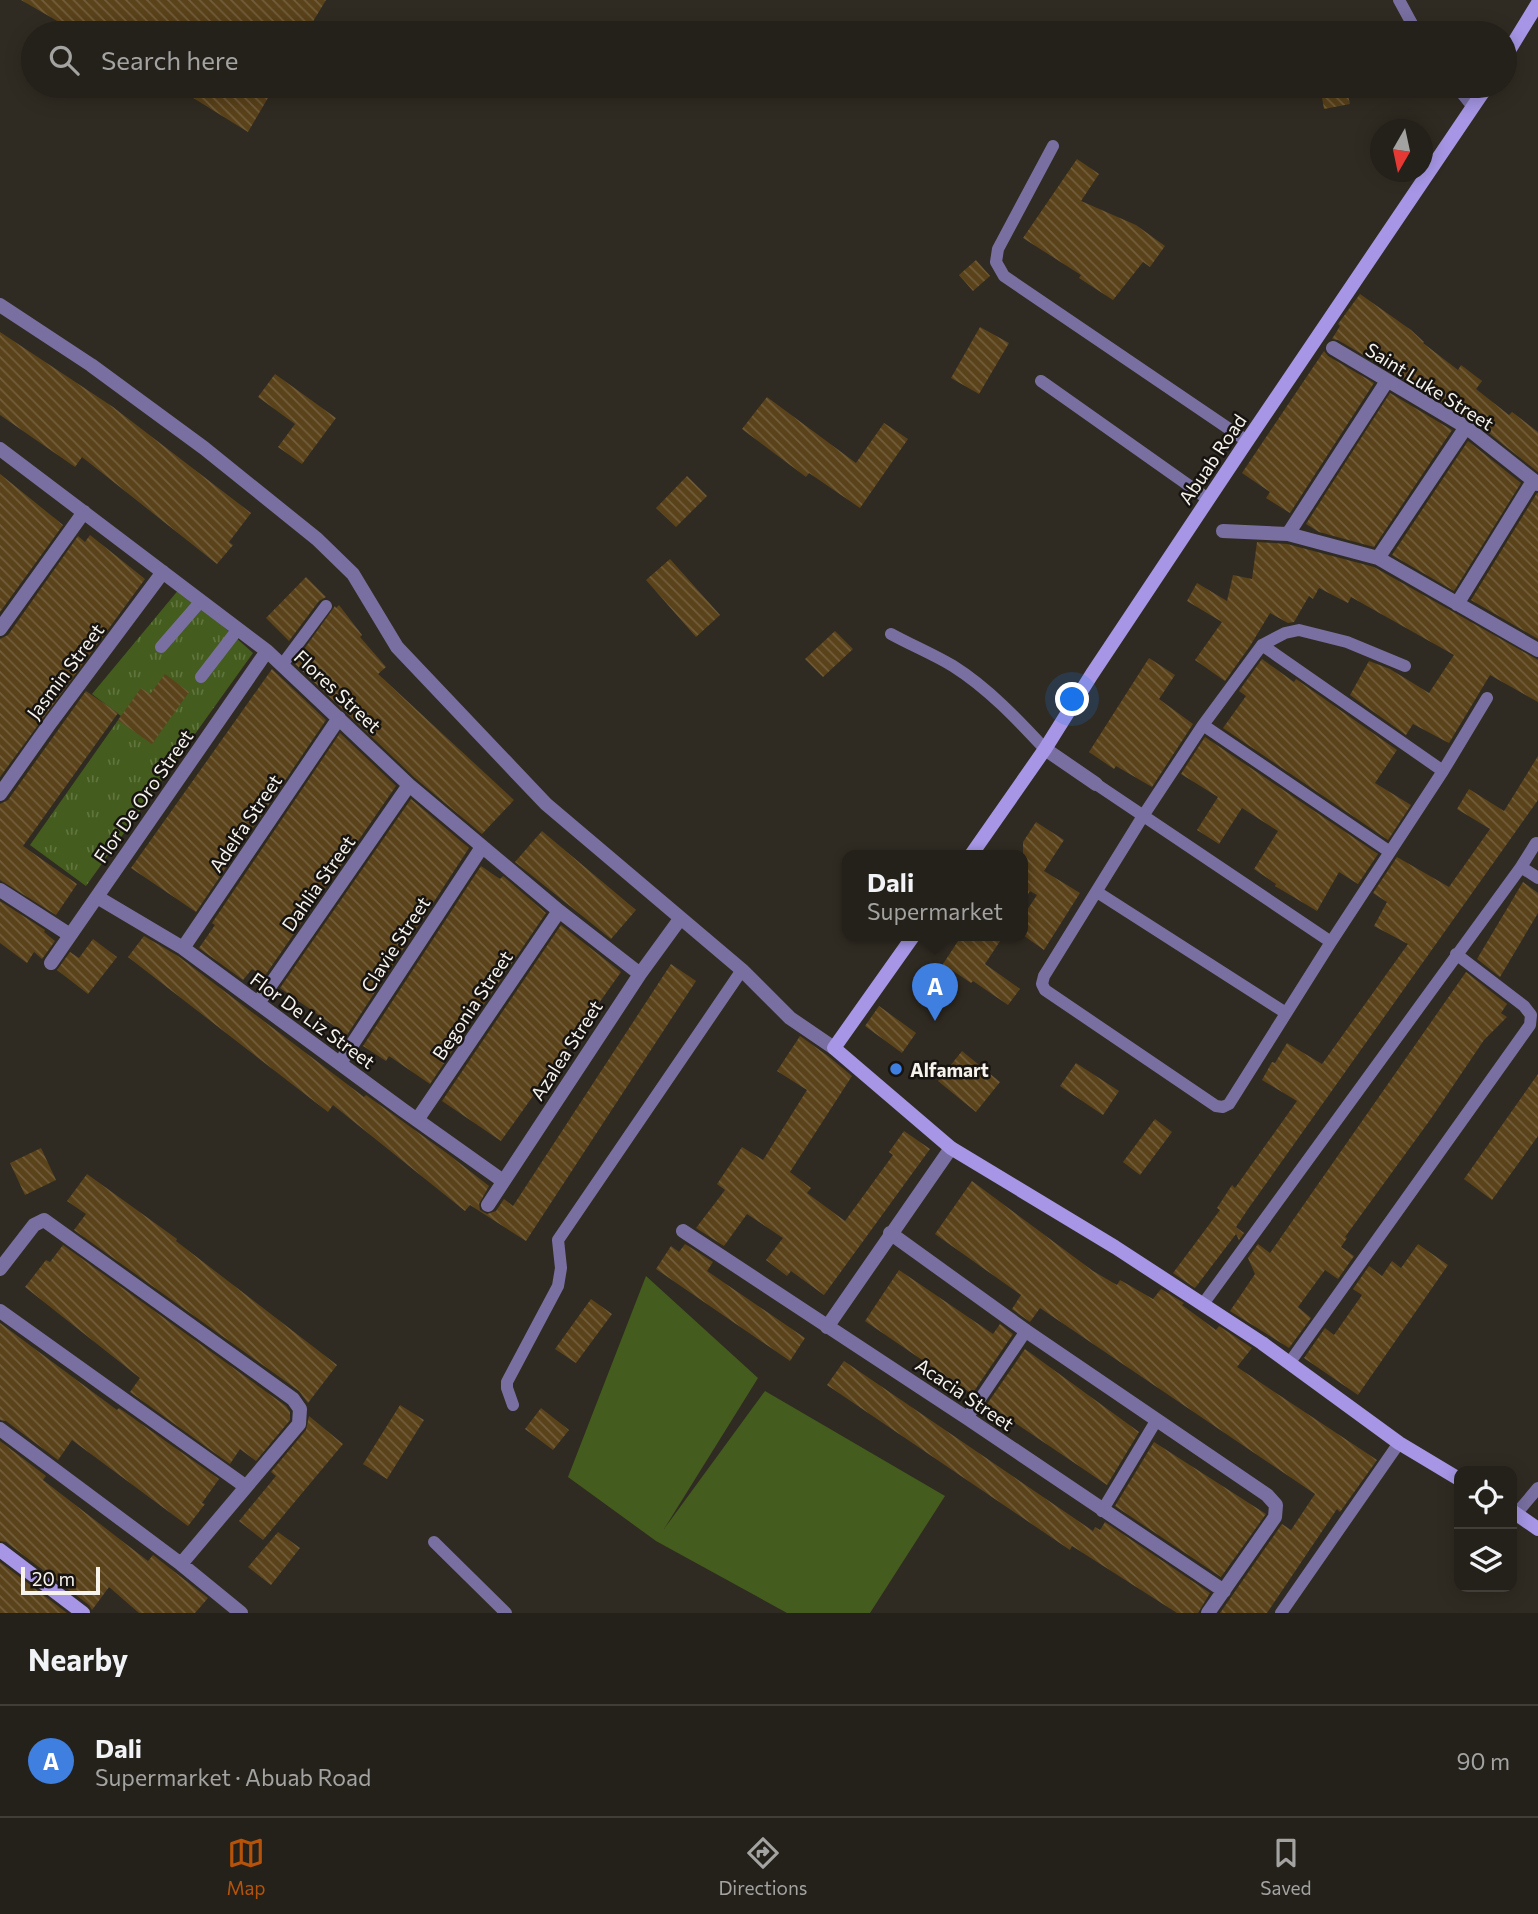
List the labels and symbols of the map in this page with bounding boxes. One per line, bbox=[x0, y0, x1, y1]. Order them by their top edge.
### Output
north arrow bbox=[1370, 119, 1433, 182]
street label: Saint Luke Street bbox=[1362, 337, 1499, 435]
street label: Abuab Road bbox=[1173, 409, 1251, 509]
street label: Jasmin Street bbox=[22, 618, 109, 723]
street label: Flores Street bbox=[290, 645, 386, 737]
your location bbox=[1055, 682, 1089, 716]
street label: Flor De Oro Street bbox=[88, 725, 198, 867]
street label: Adelfa Street bbox=[204, 770, 286, 876]
street label: Dahlia Street bbox=[277, 830, 360, 935]
street label: Clavie Street bbox=[356, 892, 435, 996]
street label: Begonia Street bbox=[427, 946, 517, 1064]
pin: A bbox=[912, 963, 958, 1021]
street label: Flor De Liz Street bbox=[246, 967, 380, 1073]
street label: Azalea Street bbox=[525, 996, 607, 1104]
place label: Alfamart bbox=[910, 1058, 989, 1081]
marker: Alfamart bbox=[888, 1061, 904, 1077]
street label: Acacia Street bbox=[911, 1353, 1019, 1435]
scale bar bbox=[21, 1564, 100, 1596]

